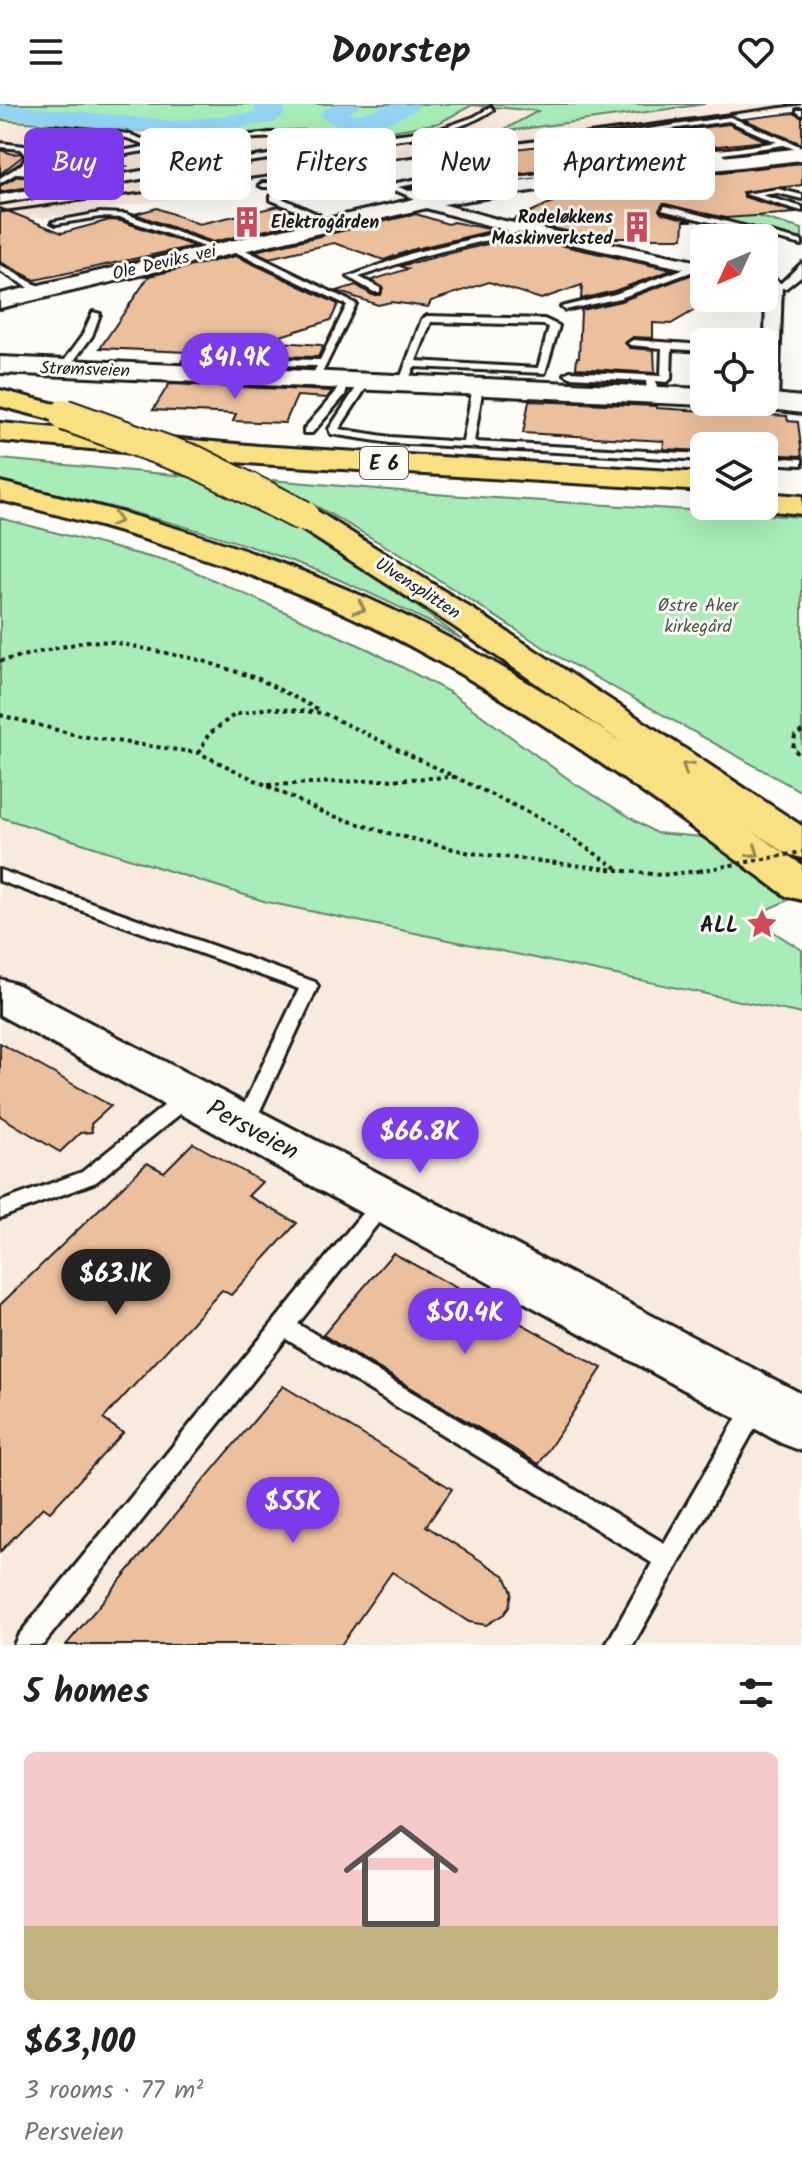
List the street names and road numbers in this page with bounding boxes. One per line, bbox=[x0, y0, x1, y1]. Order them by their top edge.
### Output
street label: Ole Deviks vei bbox=[110, 237, 220, 289]
street label: Strømsveien bbox=[39, 354, 131, 387]
road number: E 6 bbox=[360, 447, 408, 479]
street label: Ulvensplitten bbox=[369, 551, 466, 628]
street label: Persveien bbox=[198, 1089, 306, 1173]

